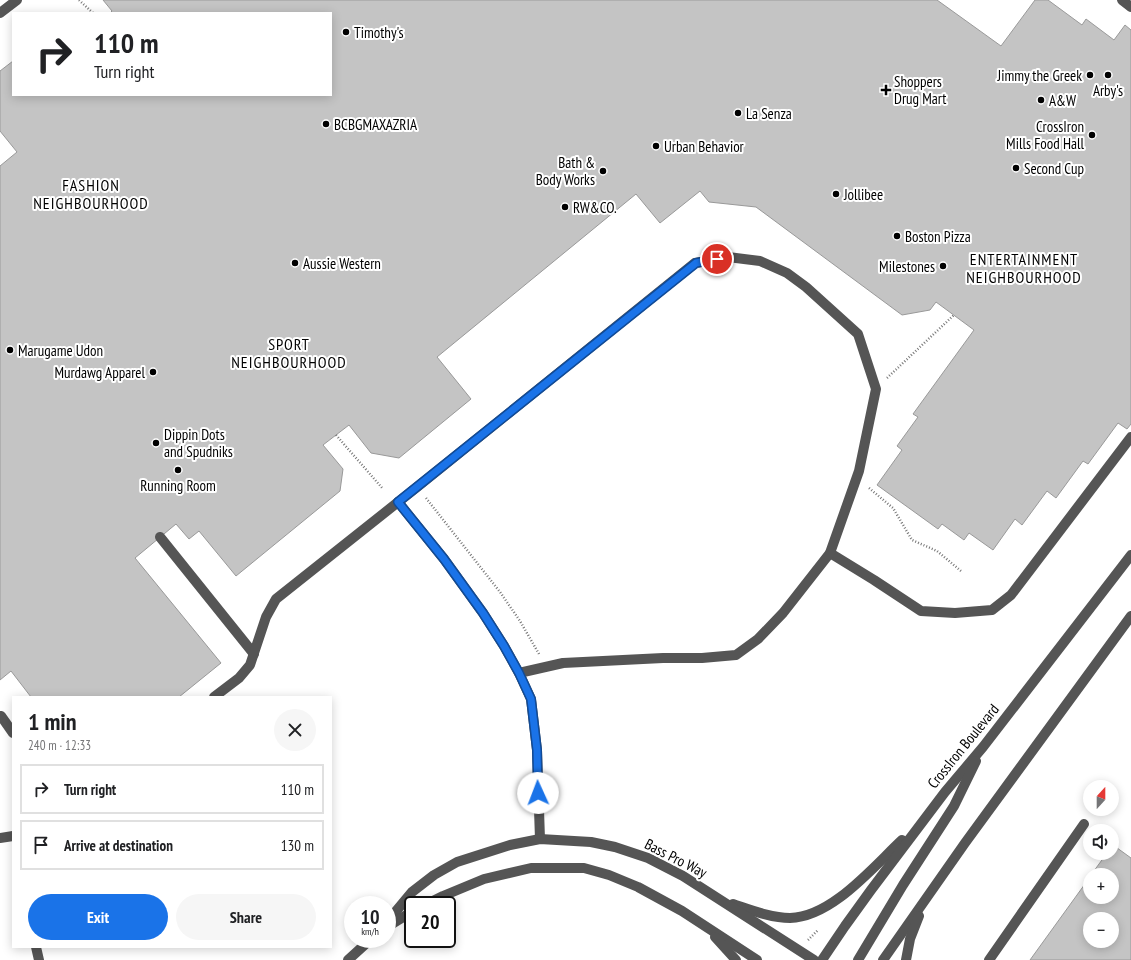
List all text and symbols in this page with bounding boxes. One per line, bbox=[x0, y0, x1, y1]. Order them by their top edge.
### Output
place label: Timothy's bbox=[354, 23, 404, 42]
text: 110 m bbox=[94, 24, 158, 61]
marker: Timothy's bbox=[341, 27, 351, 37]
icon: right bbox=[28, 28, 80, 80]
text: Turn right bbox=[94, 60, 154, 83]
place label: Jimmy the Greek bbox=[997, 66, 1082, 85]
marker: Jimmy the Greek bbox=[1085, 70, 1095, 80]
marker: Arby's bbox=[1103, 70, 1113, 80]
place label: Shoppers Drug Mart bbox=[894, 72, 946, 108]
place label: Arby's bbox=[1093, 81, 1123, 100]
marker: Shoppers Drug Mart bbox=[881, 85, 891, 95]
place label: A&W bbox=[1049, 91, 1076, 110]
marker: A&W bbox=[1036, 95, 1046, 105]
place label: La Senza bbox=[746, 104, 792, 123]
marker: La Senza bbox=[733, 108, 743, 118]
place label: BCBGMAXAZRIA bbox=[334, 115, 418, 134]
place label: CrossIron Mills Food Hall bbox=[1006, 117, 1084, 153]
marker: BCBGMAXAZRIA bbox=[321, 119, 331, 129]
marker: CrossIron Mills Food Hall bbox=[1087, 130, 1097, 140]
place label: Urban Behavior bbox=[664, 137, 745, 156]
marker: Urban Behavior bbox=[651, 141, 661, 151]
place label: Bath & Body Works bbox=[536, 153, 595, 189]
place label: Second Cup bbox=[1024, 159, 1084, 178]
marker: Second Cup bbox=[1011, 163, 1021, 173]
marker: Bath & Body Works bbox=[598, 166, 608, 176]
district label: FASHION NEIGHBOURHOOD bbox=[33, 175, 149, 213]
place label: Jollibee bbox=[843, 185, 883, 204]
marker: Jollibee bbox=[831, 189, 841, 199]
place label: RW&CO. bbox=[573, 198, 617, 217]
marker: RW&CO. bbox=[560, 202, 570, 212]
place label: Boston Pizza bbox=[905, 227, 971, 246]
marker: Boston Pizza bbox=[892, 231, 902, 241]
pin bbox=[700, 242, 734, 276]
icon: arrive bbox=[706, 248, 728, 270]
district label: ENTERTAINMENT NEIGHBOURHOOD bbox=[966, 249, 1082, 287]
place label: Aussie Western bbox=[303, 254, 381, 273]
place label: Milestones bbox=[879, 257, 935, 276]
marker: Aussie Western bbox=[290, 258, 300, 268]
marker: Milestones bbox=[938, 261, 948, 271]
district label: SPORT NEIGHBOURHOOD bbox=[231, 334, 347, 372]
place label: Marugame Udon bbox=[18, 341, 103, 360]
marker: Marugame Udon bbox=[5, 345, 15, 355]
place label: Murdawg Apparel bbox=[54, 363, 145, 382]
marker: Murdawg Apparel bbox=[148, 367, 158, 377]
place label: Dippin Dots and Spudniks bbox=[164, 425, 233, 461]
marker: Dippin Dots and Spudniks bbox=[151, 438, 161, 448]
marker: Running Room bbox=[173, 465, 183, 475]
place label: Running Room bbox=[140, 476, 216, 495]
street label: CrossIron Boulevard bbox=[923, 700, 1003, 792]
text: 1 min bbox=[28, 706, 76, 737]
button: close bbox=[274, 709, 316, 751]
text: 240 m · 12:33 bbox=[28, 737, 91, 754]
position arrow bbox=[517, 772, 559, 814]
icon: right bbox=[30, 778, 52, 800]
text: Turn right bbox=[64, 780, 116, 799]
text: 110 m bbox=[281, 780, 314, 799]
north arrow bbox=[1083, 780, 1119, 816]
map controls bbox=[1083, 780, 1119, 948]
button: sound bbox=[1083, 824, 1119, 860]
icon: arrive bbox=[30, 834, 52, 856]
street label: Bass Pro Way bbox=[642, 834, 711, 882]
text: Arrive at destination bbox=[64, 836, 173, 855]
text: 130 m bbox=[281, 836, 314, 855]
button: + bbox=[1083, 868, 1119, 904]
button: Exit bbox=[28, 894, 168, 940]
button: Share bbox=[176, 894, 316, 940]
speed limit sign: 20 bbox=[404, 896, 456, 948]
text: 10 bbox=[360, 904, 380, 930]
button: − bbox=[1083, 912, 1119, 948]
text: km/h bbox=[361, 925, 379, 938]

